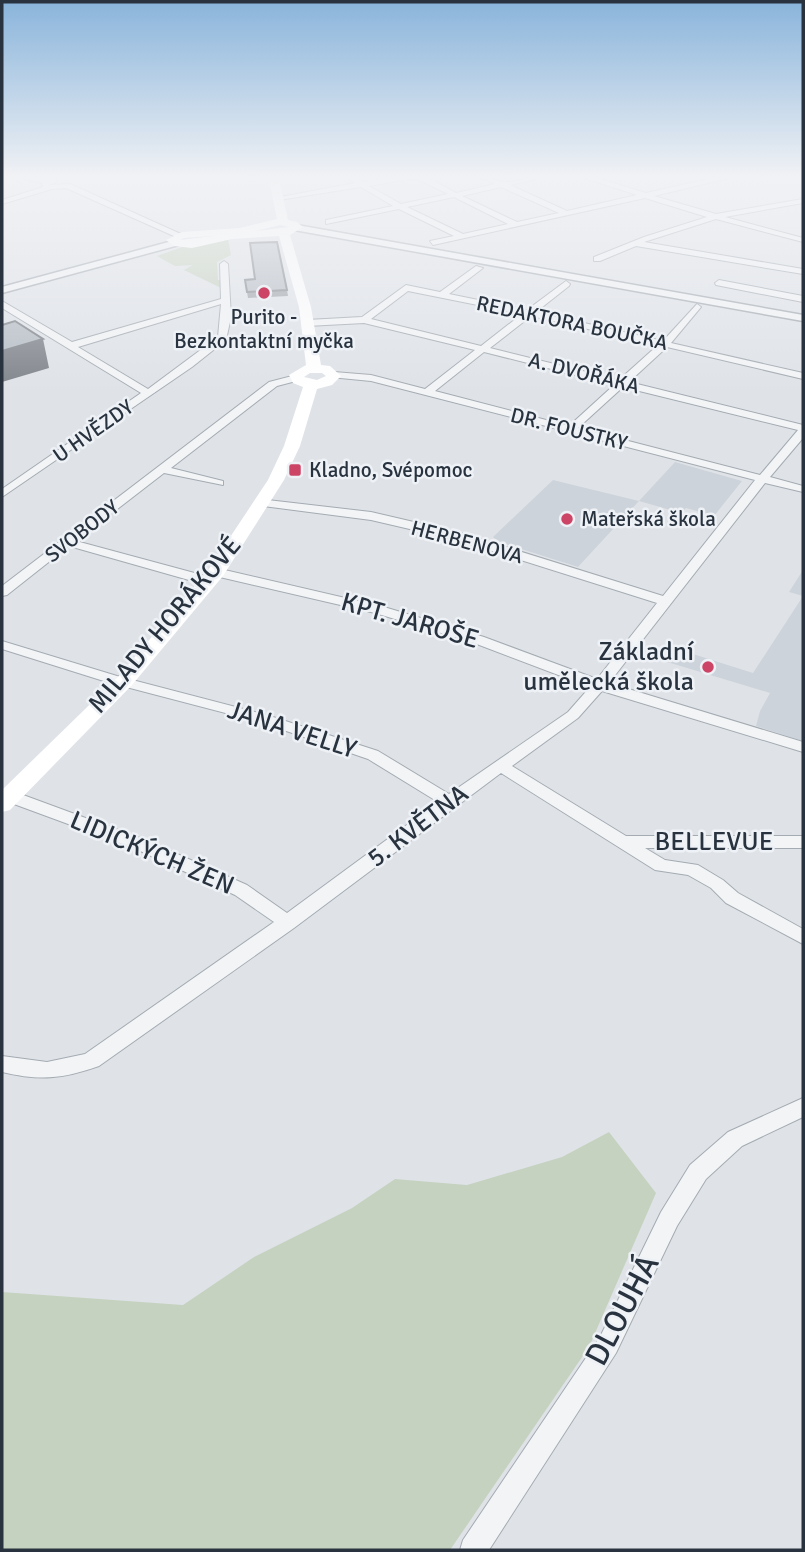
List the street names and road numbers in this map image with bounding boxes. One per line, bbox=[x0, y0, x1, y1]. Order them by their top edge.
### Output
street label: REDAKTORA BOUČKA bbox=[474, 290, 670, 356]
street label: A. DVOŘÁKA bbox=[526, 347, 642, 399]
street label: U HVĚZDY bbox=[48, 394, 139, 468]
street label: DR. FOUSTKY bbox=[508, 402, 631, 456]
street label: SVOBODY bbox=[40, 494, 125, 568]
street label: HERBENOVA bbox=[408, 515, 526, 569]
street label: MILADY HORÁKOVÉ bbox=[82, 530, 248, 720]
street label: KPT. JAROŠE bbox=[337, 586, 483, 656]
street label: JANA VELLY bbox=[224, 694, 360, 766]
street label: 5. KVĚTNA bbox=[361, 778, 475, 874]
street label: LIDICKÝCH ŽEN bbox=[65, 804, 239, 902]
street label: BELLEVUE bbox=[655, 826, 773, 858]
street label: DLOUHÁ bbox=[577, 1248, 667, 1372]

